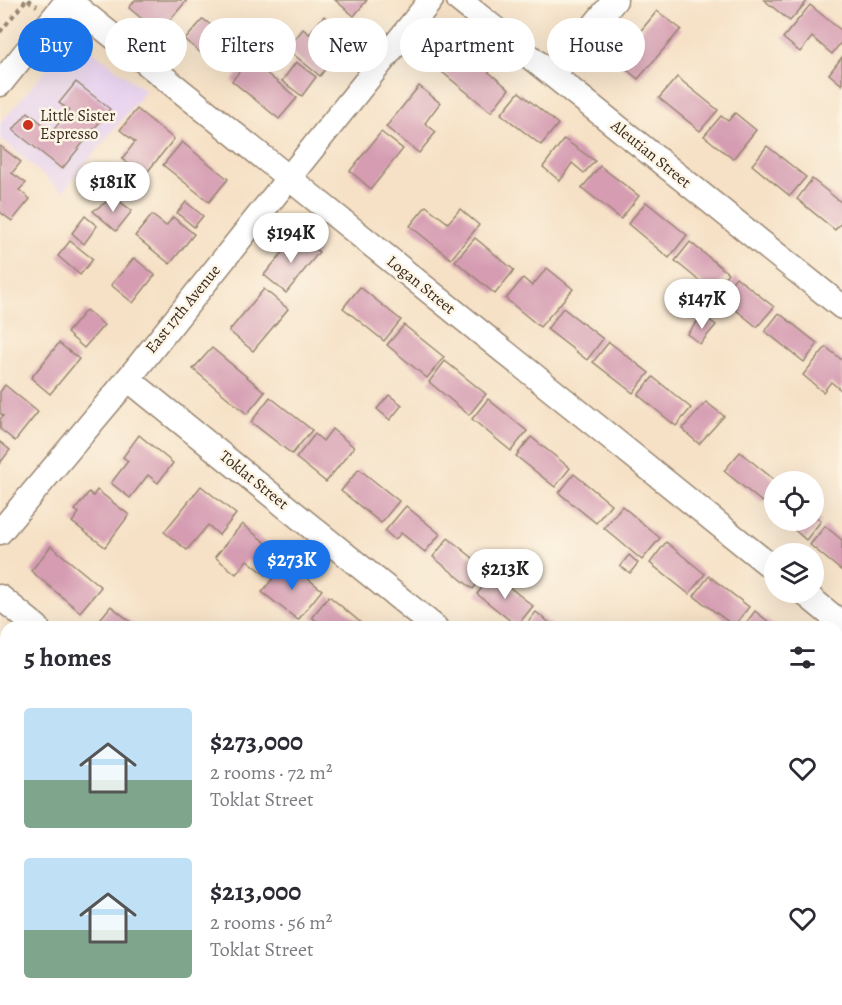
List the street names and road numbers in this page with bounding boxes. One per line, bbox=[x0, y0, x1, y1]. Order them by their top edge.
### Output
street label: Aleutian Street bbox=[605, 114, 696, 193]
street label: Logan Street bbox=[382, 250, 460, 320]
street label: East 17th Avenue bbox=[140, 260, 226, 358]
street label: Toklat Street bbox=[215, 445, 293, 515]

